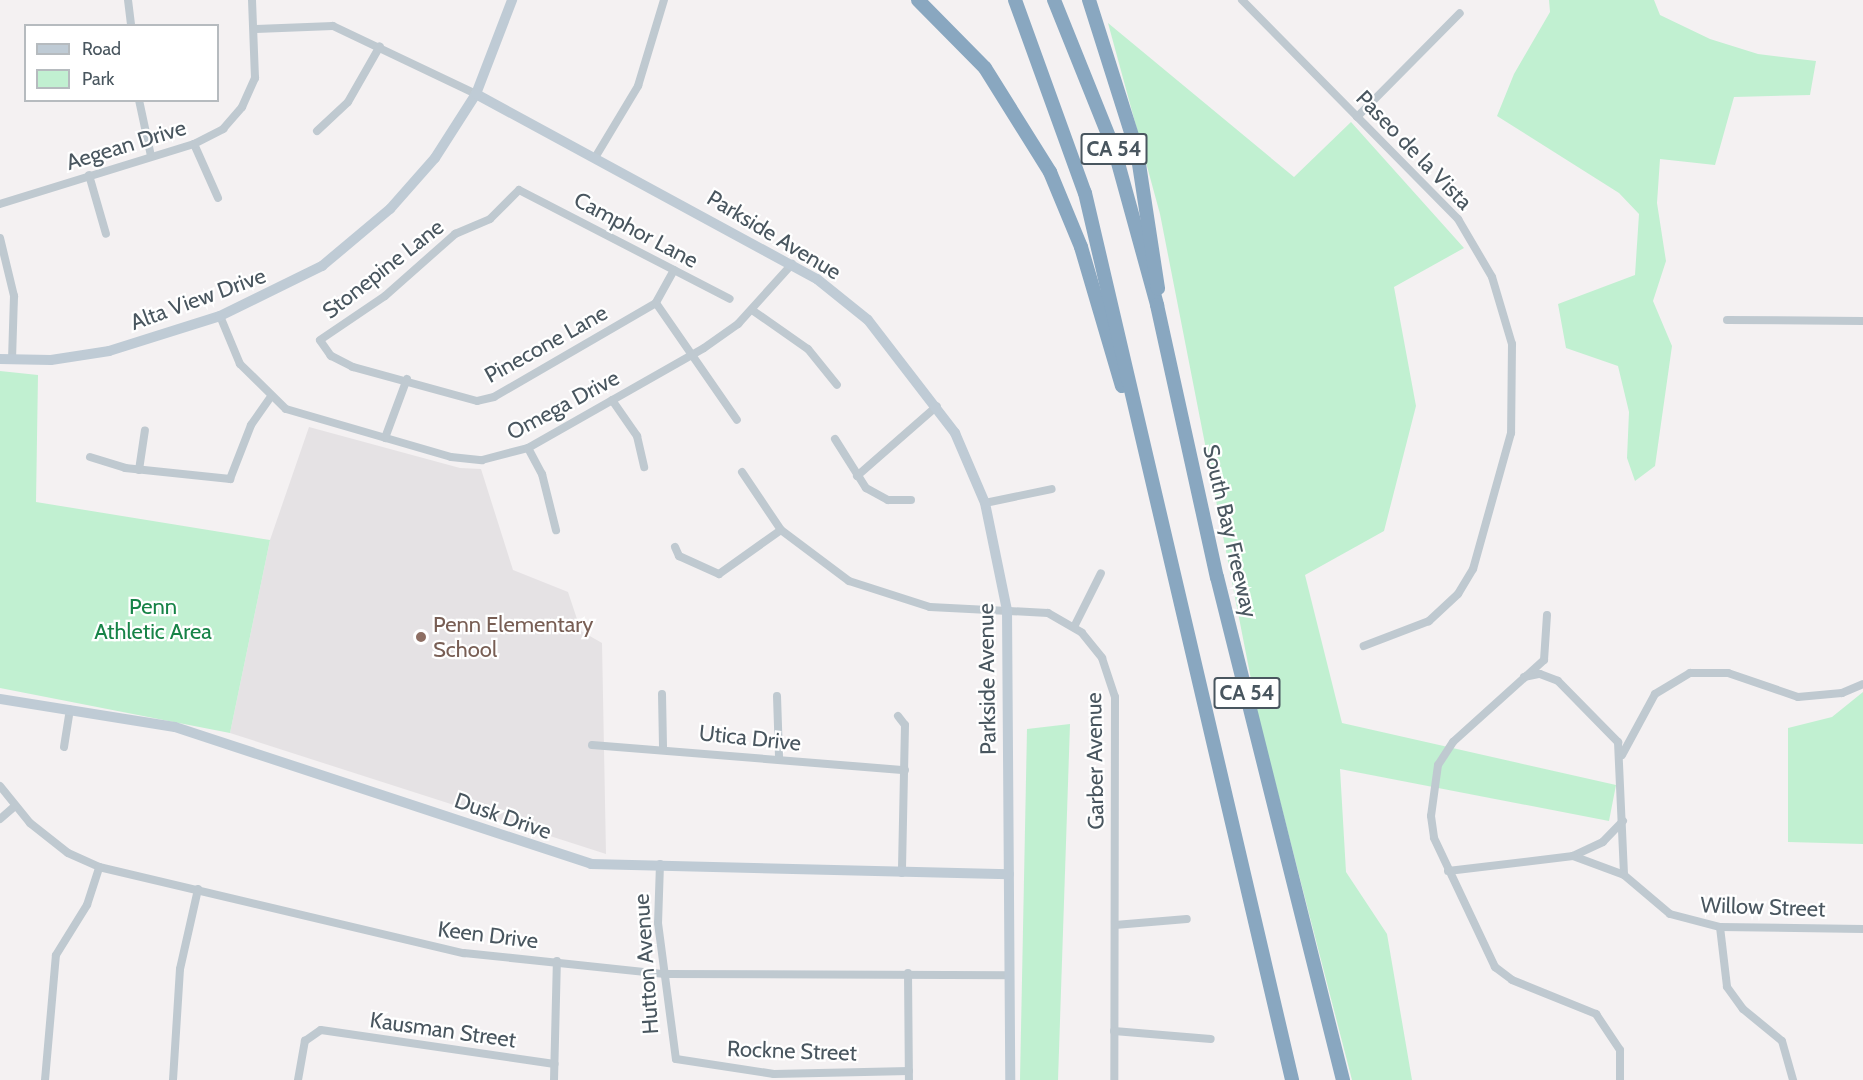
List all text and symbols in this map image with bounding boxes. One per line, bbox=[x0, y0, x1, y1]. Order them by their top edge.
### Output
legend bbox=[24, 24, 219, 102]
text: Road bbox=[82, 38, 121, 60]
text: Park bbox=[82, 68, 114, 90]
street label: Paseo de la Vista bbox=[1350, 85, 1478, 215]
street label: Aegean Drive bbox=[63, 114, 189, 176]
road number: CA 54 bbox=[1080, 131, 1148, 167]
street label: Parkside Avenue bbox=[702, 185, 846, 285]
street label: Camphor Lane bbox=[569, 186, 703, 274]
street label: Stonepine Lane bbox=[317, 214, 449, 324]
street label: Alta View Drive bbox=[127, 262, 269, 336]
street label: Pinecone Lane bbox=[480, 299, 612, 389]
street label: Omega Drive bbox=[502, 364, 624, 446]
street label: South Bay Freeway bbox=[1197, 442, 1263, 620]
park label: Penn Athletic Area bbox=[94, 593, 212, 644]
street label: Parkside Avenue bbox=[972, 603, 1002, 755]
place label: Penn Elementary School bbox=[433, 611, 593, 662]
marker: Penn Elementary School bbox=[414, 630, 428, 644]
road number: CA 54 bbox=[1212, 675, 1282, 711]
street label: Garber Avenue bbox=[1081, 692, 1109, 830]
street label: Utica Drive bbox=[698, 720, 802, 756]
street label: Dusk Drive bbox=[451, 787, 555, 845]
street label: Willow Street bbox=[1700, 892, 1826, 922]
street label: Hutton Avenue bbox=[628, 893, 664, 1035]
street label: Keen Drive bbox=[436, 916, 540, 954]
street label: Kausman Street bbox=[368, 1007, 518, 1053]
street label: Rockne Street bbox=[727, 1036, 857, 1066]

